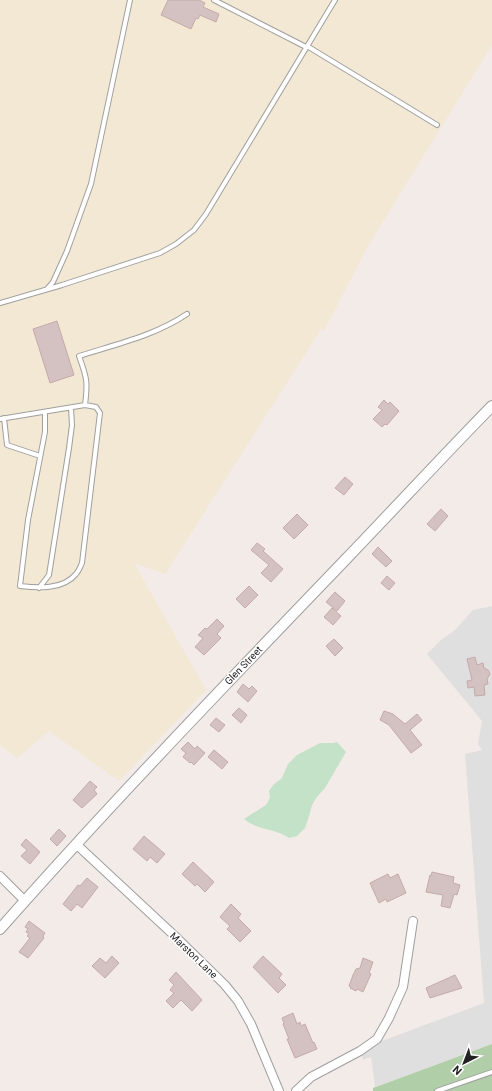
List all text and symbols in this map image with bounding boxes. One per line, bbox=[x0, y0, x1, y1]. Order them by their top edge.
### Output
street label: Glen Street bbox=[222, 644, 264, 687]
street label: Marston Lane bbox=[168, 930, 220, 981]
north arrow bbox=[444, 1043, 484, 1083]
text: N bbox=[450, 1062, 465, 1077]

